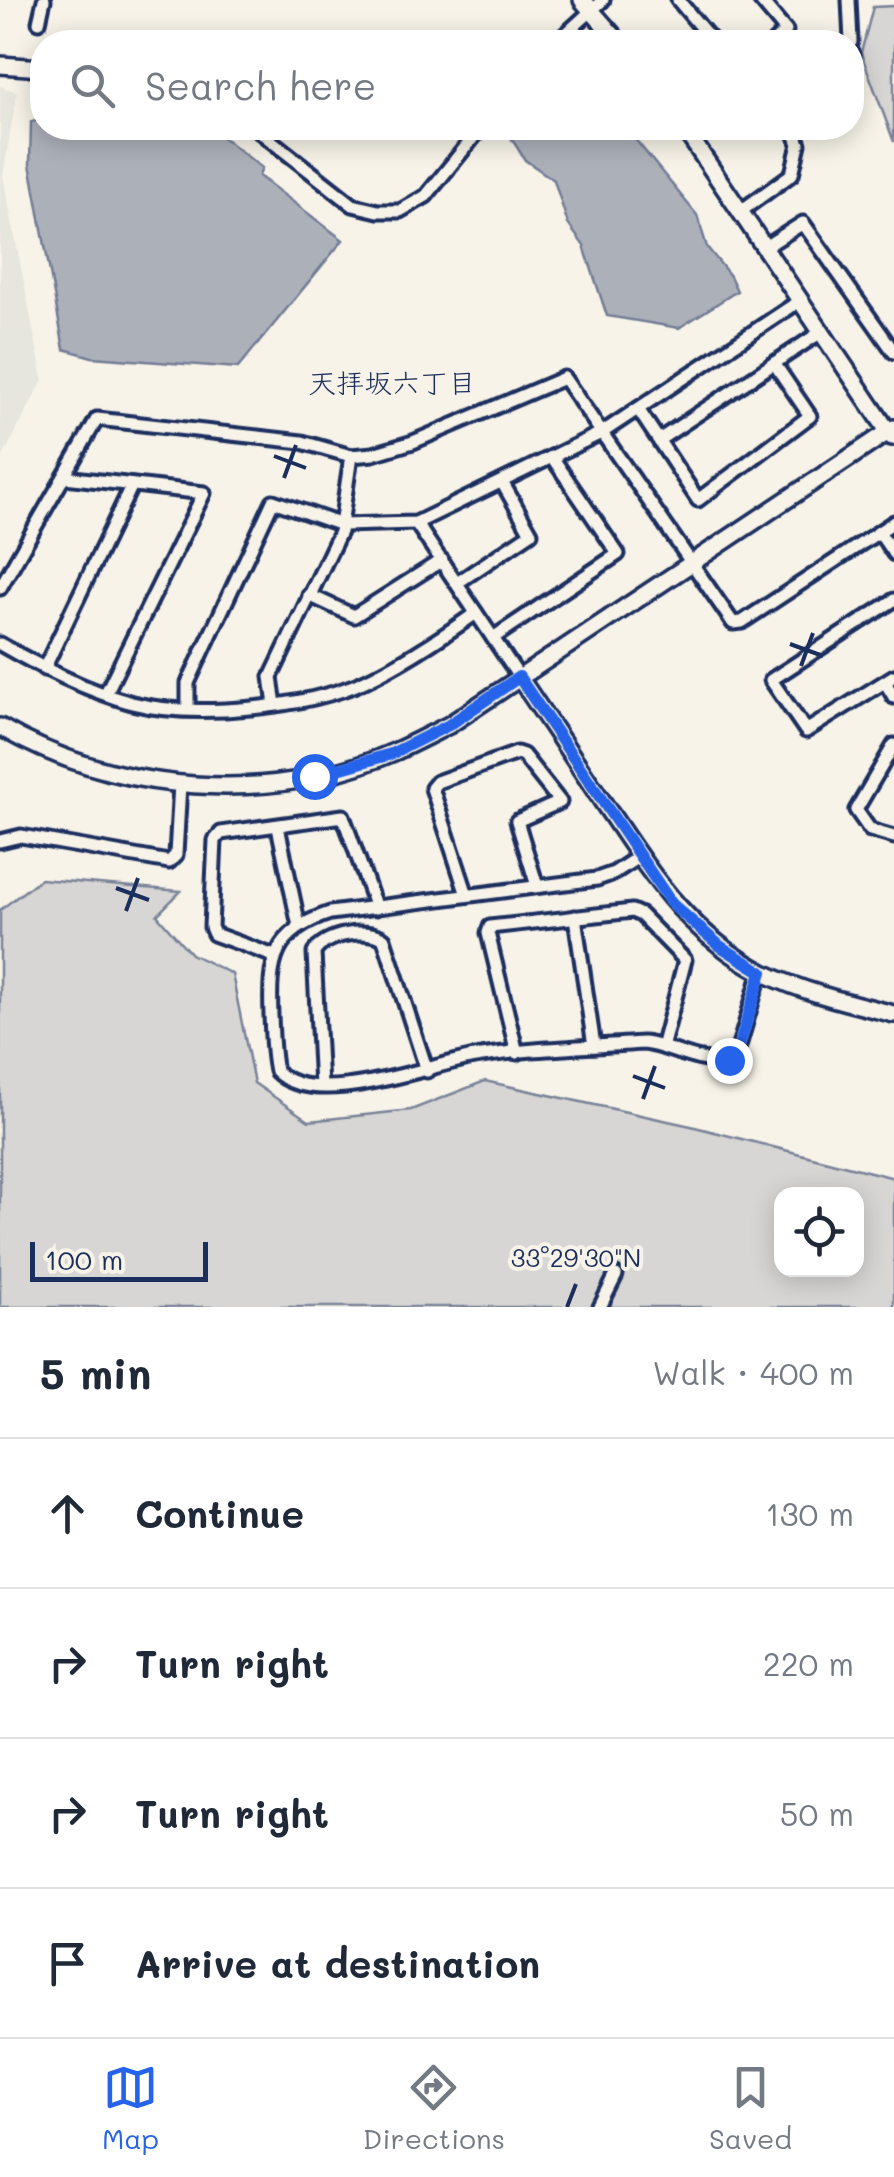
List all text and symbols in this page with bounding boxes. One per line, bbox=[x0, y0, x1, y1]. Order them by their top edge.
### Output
search box bbox=[30, 30, 864, 140]
icon: search bbox=[65, 58, 120, 113]
text: Search here bbox=[145, 60, 376, 110]
district label: 天拝坂六丁目 bbox=[308, 364, 476, 400]
route start bbox=[292, 754, 338, 800]
route end bbox=[707, 1038, 753, 1084]
map controls bbox=[774, 1187, 864, 1277]
button: locate bbox=[774, 1187, 864, 1277]
scale bar bbox=[30, 1237, 208, 1282]
text: 100 m bbox=[45, 1241, 123, 1277]
text: 33°29'30"N bbox=[511, 1241, 641, 1273]
text: 5 min bbox=[40, 1345, 151, 1400]
text: Walk · 400 m bbox=[652, 1351, 854, 1393]
icon: ahead bbox=[40, 1486, 95, 1541]
text: Continue bbox=[135, 1488, 304, 1538]
text: 130 m bbox=[765, 1492, 854, 1534]
icon: right bbox=[40, 1636, 95, 1691]
text: Turn right bbox=[135, 1638, 329, 1688]
text: 220 m bbox=[763, 1642, 854, 1684]
icon: right bbox=[40, 1786, 95, 1841]
text: Turn right bbox=[135, 1788, 329, 1838]
text: 50 m bbox=[780, 1792, 854, 1834]
icon: arrive bbox=[40, 1936, 95, 1991]
text: Arrive at destination bbox=[135, 1938, 540, 1988]
tab: Map bbox=[102, 2060, 159, 2156]
tab: Directions bbox=[363, 2060, 505, 2156]
tab: Saved bbox=[709, 2060, 792, 2156]

